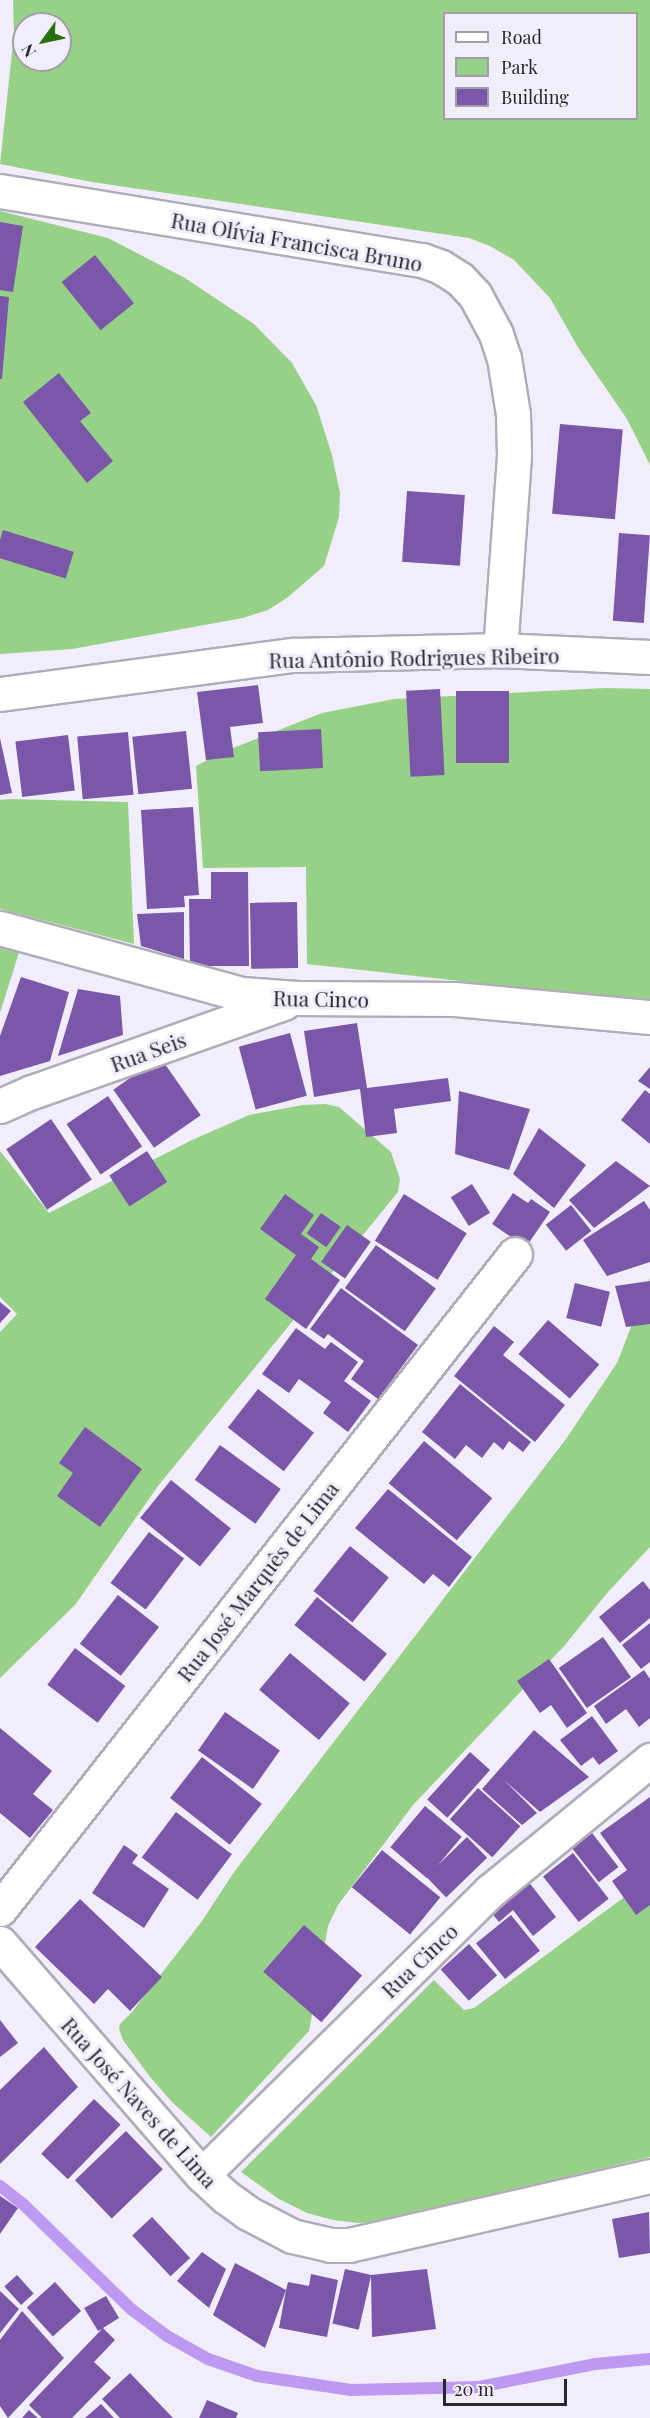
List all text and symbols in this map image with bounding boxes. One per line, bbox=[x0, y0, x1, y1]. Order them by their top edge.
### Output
north arrow bbox=[12, 12, 72, 72]
legend bbox=[443, 12, 638, 120]
text: Road bbox=[501, 25, 542, 49]
text: N bbox=[16, 40, 40, 62]
text: Park bbox=[501, 55, 538, 79]
text: Building bbox=[501, 85, 569, 109]
street label: Rua Olívia Francisca Bruno bbox=[169, 206, 425, 276]
street label: Rua Antônio Rodrigues Ribeiro bbox=[268, 642, 560, 672]
street label: Rua Cinco bbox=[273, 985, 369, 1011]
street label: Rua Seis bbox=[107, 1026, 189, 1076]
street label: Rua José Marquês de Lima bbox=[171, 1476, 343, 1686]
street label: Rua Cinco bbox=[376, 1917, 462, 2003]
street label: Rua José Naves de Lima bbox=[57, 2012, 223, 2192]
scale bar bbox=[446, 2367, 570, 2405]
text: 20 m bbox=[454, 2377, 494, 2401]

